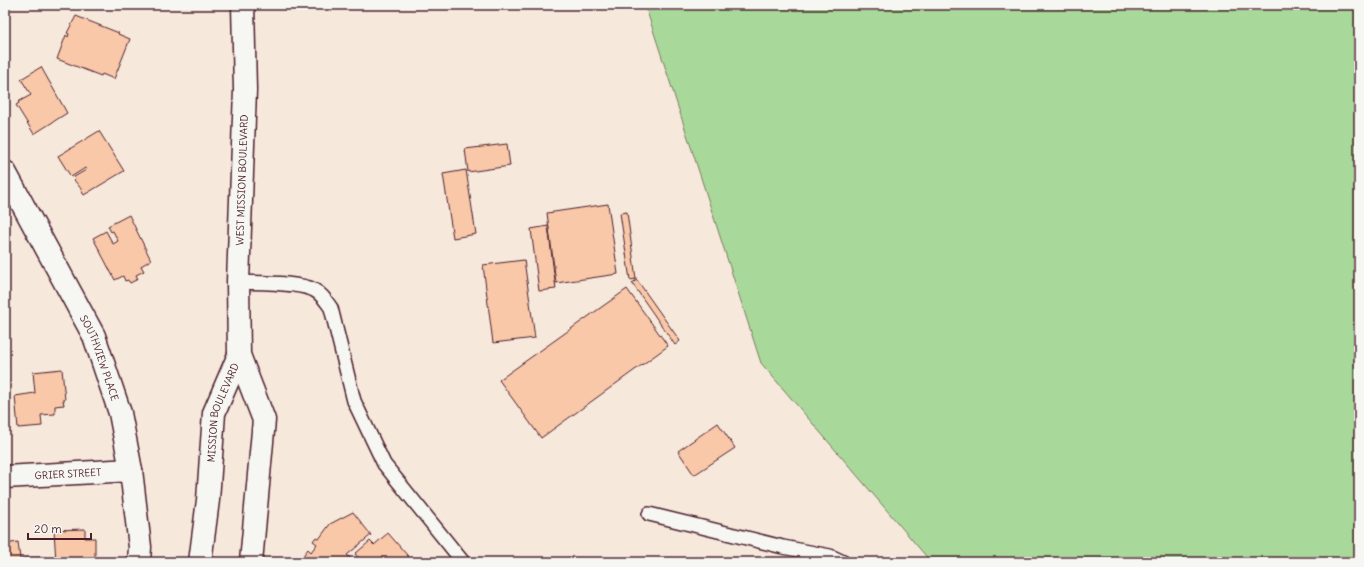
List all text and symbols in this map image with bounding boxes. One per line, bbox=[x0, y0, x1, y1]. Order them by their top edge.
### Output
street label: WEST MISSION BOULEVARD bbox=[233, 114, 251, 246]
street label: SOUTHVIEW PLACE bbox=[77, 313, 122, 402]
street label: MISSION BOULEVARD bbox=[204, 361, 241, 463]
street label: GRIER STREET bbox=[34, 465, 102, 482]
scale bar bbox=[28, 515, 91, 541]
text: 20 m bbox=[34, 521, 62, 536]

